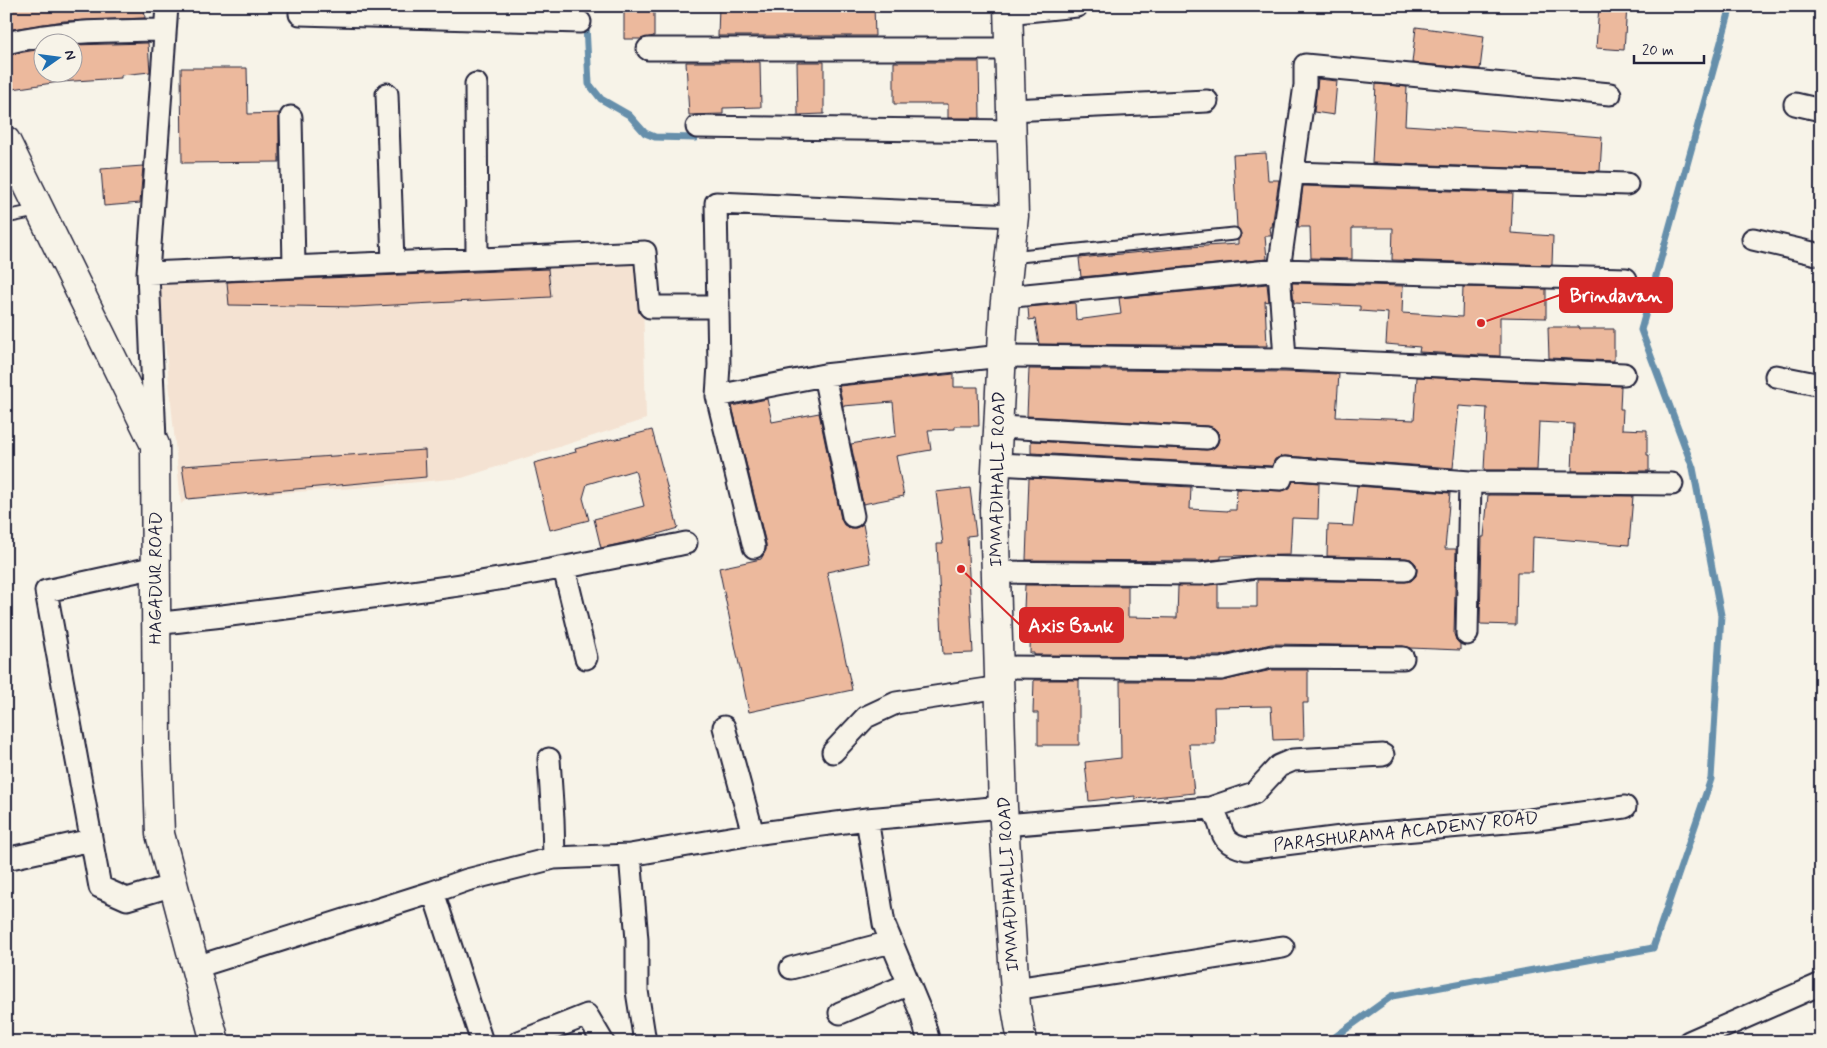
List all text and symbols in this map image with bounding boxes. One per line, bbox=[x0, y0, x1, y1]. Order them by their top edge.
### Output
north arrow bbox=[32, 32, 82, 82]
scale bar bbox=[1634, 32, 1704, 64]
text: 20 m bbox=[1642, 41, 1674, 61]
text: N bbox=[60, 48, 80, 62]
callout: Brindavan bbox=[1560, 278, 1672, 312]
text: Brindavan bbox=[1570, 284, 1662, 309]
street label: IMMADIHALLI ROAD bbox=[984, 391, 1012, 567]
street label: HAGADUR ROAD bbox=[144, 511, 168, 645]
callout: Axis Bank bbox=[1020, 608, 1123, 642]
text: Axis Bank bbox=[1028, 614, 1114, 639]
street label: IMMADIHALLI ROAD bbox=[992, 796, 1026, 972]
street label: PARASHURAMA ACADEMY ROAD bbox=[1272, 806, 1540, 858]

